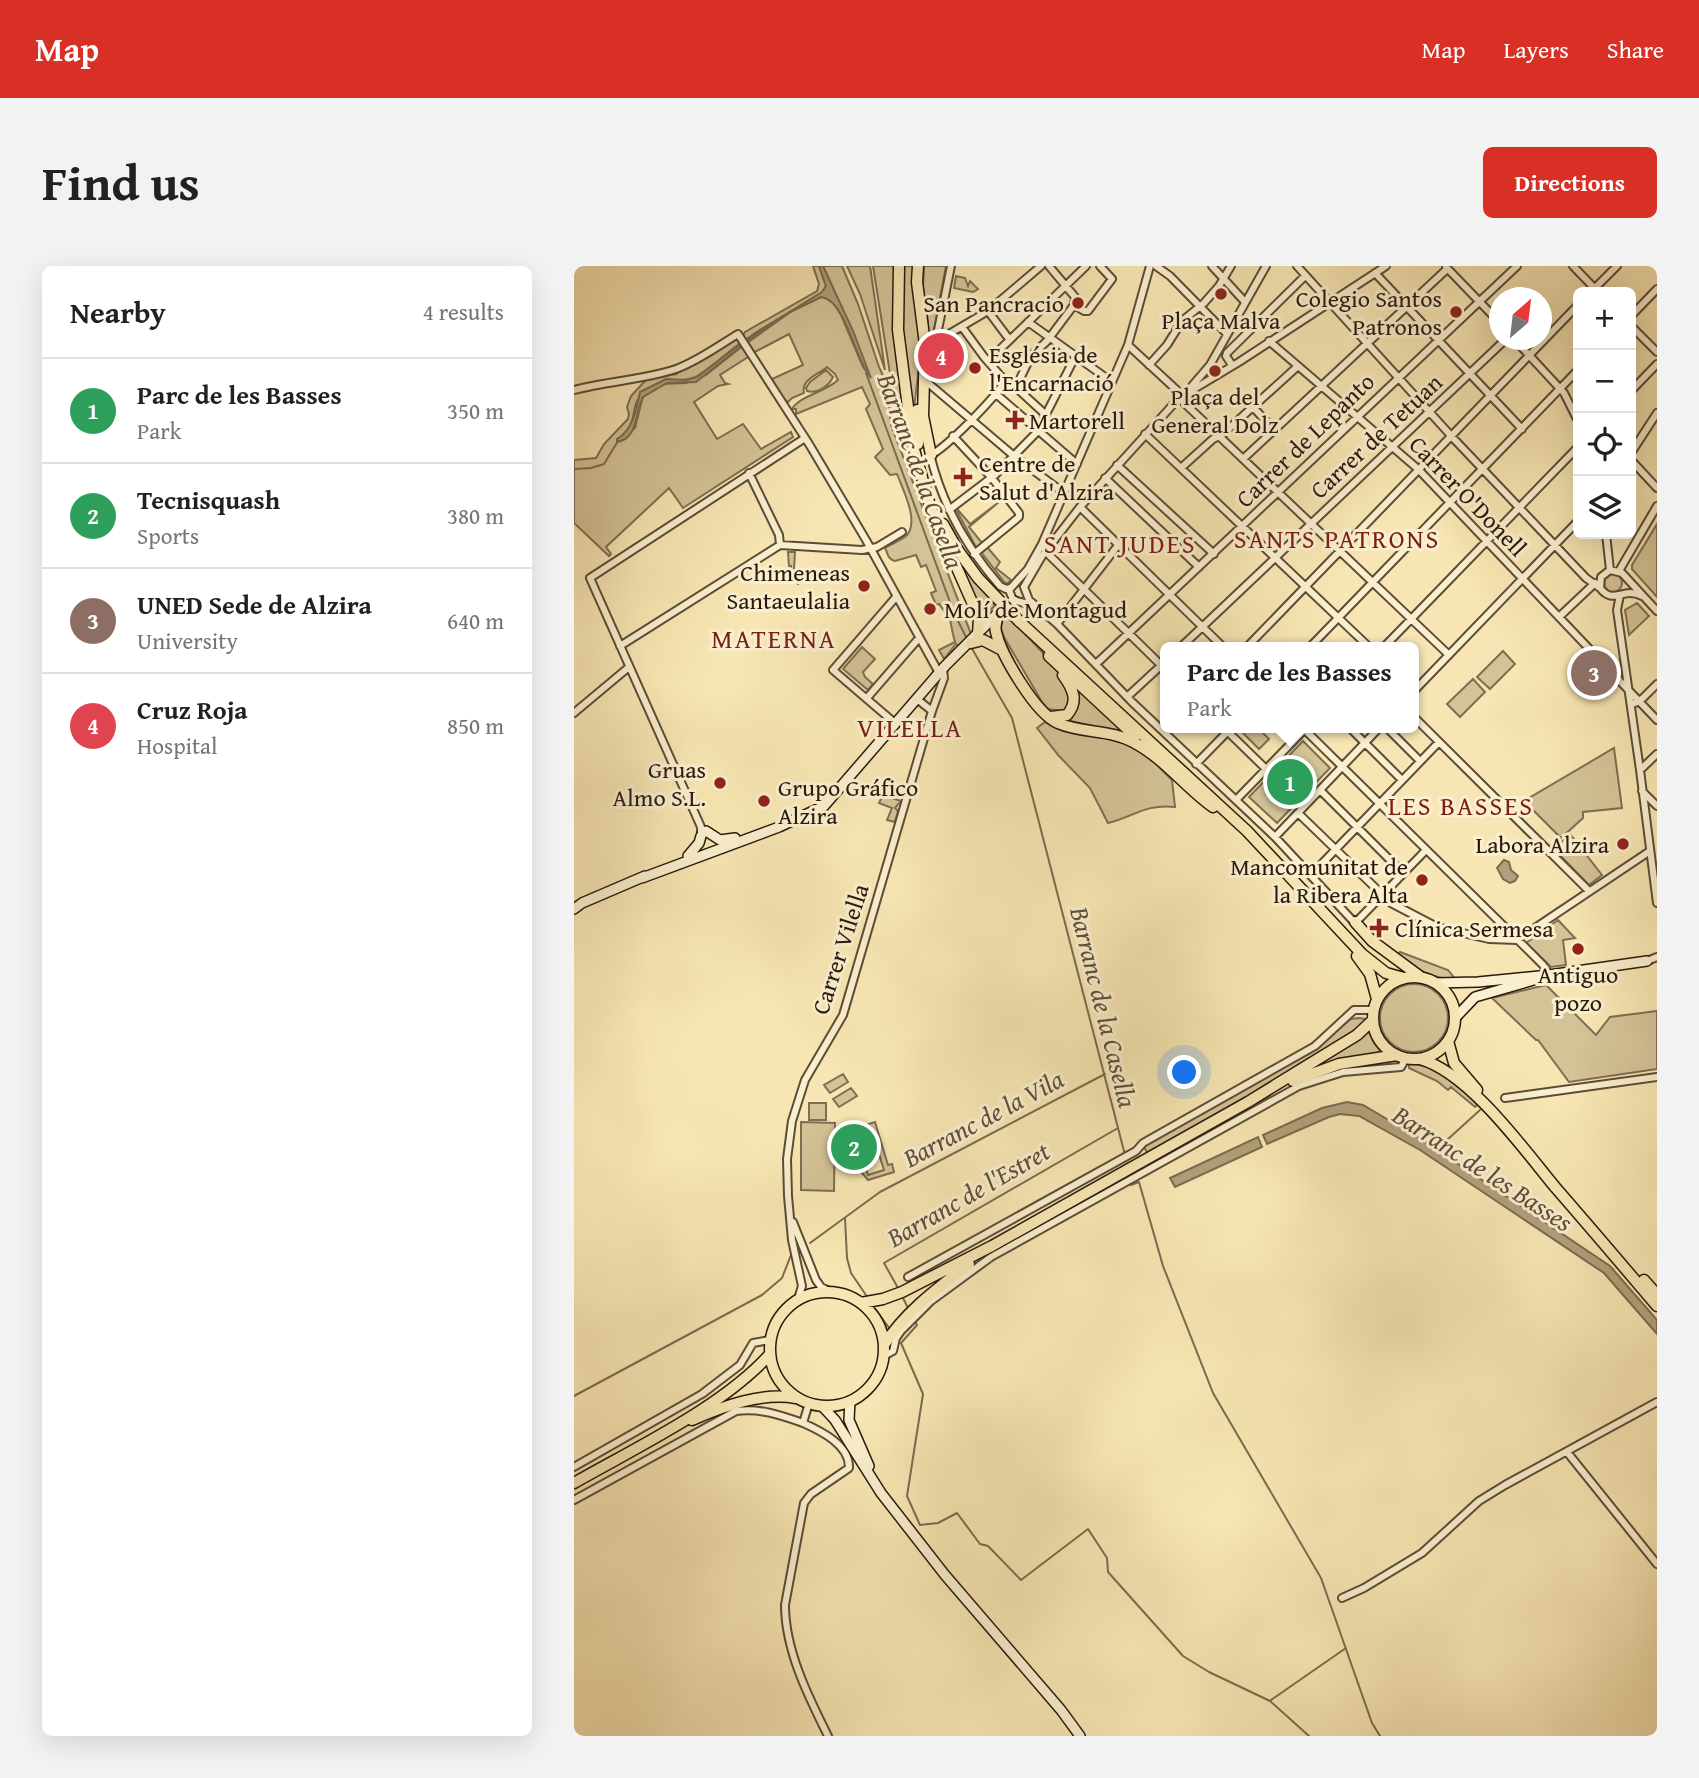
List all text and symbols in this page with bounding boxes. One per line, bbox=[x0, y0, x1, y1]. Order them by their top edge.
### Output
text: Map bbox=[35, 25, 99, 73]
text: Map bbox=[1422, 32, 1465, 67]
text: Layers bbox=[1503, 32, 1569, 67]
text: Share bbox=[1607, 32, 1664, 67]
text: Find us bbox=[42, 146, 200, 218]
button: Directions bbox=[1483, 147, 1657, 218]
place label: Colegio Santos Patronos bbox=[1296, 281, 1442, 344]
place label: San Pancracio bbox=[923, 286, 1064, 321]
marker: Plaça Malva bbox=[1213, 286, 1229, 302]
north arrow bbox=[1489, 287, 1552, 350]
map controls bbox=[1573, 287, 1636, 539]
button: + bbox=[1573, 287, 1636, 350]
text: Nearby bbox=[70, 290, 166, 334]
text: 4 results bbox=[423, 295, 504, 328]
marker: San Pancracio bbox=[1070, 295, 1086, 311]
place label: Plaça Malva bbox=[1162, 303, 1281, 338]
marker: Colegio Santos Patronos bbox=[1448, 304, 1464, 320]
pin: 4 bbox=[918, 330, 964, 382]
place label: Església de l'Encarnació bbox=[989, 337, 1114, 400]
button: − bbox=[1573, 350, 1636, 413]
marker: Església de l'Encarnació bbox=[967, 360, 983, 376]
marker: Plaça del General Dolz bbox=[1207, 363, 1223, 379]
street label: Carrer de Lepanto bbox=[1228, 365, 1382, 515]
street label: Carrer de Tetuan bbox=[1302, 365, 1450, 507]
water label: Barranc de la Casella bbox=[867, 367, 974, 574]
text: Parc de les Basses bbox=[137, 375, 342, 414]
place label: Plaça del General Dolz bbox=[1151, 379, 1279, 442]
text: 1 bbox=[87, 394, 99, 427]
text: 350 m bbox=[447, 394, 504, 427]
place label: Martorell bbox=[1029, 403, 1125, 438]
marker: Martorell bbox=[1007, 412, 1023, 428]
button: locate bbox=[1573, 413, 1636, 476]
text: Park bbox=[137, 414, 181, 447]
street label: Carrer O'Donell bbox=[1401, 428, 1535, 564]
place label: Centre de Salut d'Alzira bbox=[979, 446, 1115, 509]
marker: Centre de Salut d'Alzira bbox=[953, 467, 973, 487]
button: layers bbox=[1573, 476, 1636, 539]
text: Tecnisquash bbox=[137, 480, 280, 519]
text: 2 bbox=[87, 499, 99, 532]
text: 380 m bbox=[447, 499, 504, 532]
text: Sports bbox=[137, 519, 199, 552]
district label: SANTS PATRONS bbox=[1234, 519, 1440, 558]
district label: SANT JUDES bbox=[1044, 524, 1196, 563]
place label: Chimeneas Santaeulalia bbox=[726, 555, 851, 618]
marker: Chimeneas Santaeulalia bbox=[856, 578, 872, 594]
text: UNED Sede de Alzira bbox=[137, 585, 372, 624]
place label: Molí de Montagud bbox=[944, 592, 1127, 627]
marker: Molí de Montagud bbox=[922, 601, 938, 617]
text: 3 bbox=[87, 604, 99, 637]
text: 640 m bbox=[447, 604, 504, 637]
district label: MATERNA bbox=[711, 619, 837, 658]
text: University bbox=[137, 624, 238, 657]
popup bbox=[1160, 642, 1419, 733]
pin: 3 bbox=[1571, 647, 1617, 699]
text: Parc de les Basses bbox=[1187, 652, 1392, 691]
text: Cruz Roja bbox=[137, 690, 248, 729]
text: Park bbox=[1187, 691, 1232, 724]
district label: VILELLA bbox=[857, 708, 963, 747]
text: 4 bbox=[87, 709, 99, 742]
text: 850 m bbox=[447, 709, 504, 742]
text: Hospital bbox=[137, 729, 217, 762]
place label: Gruas Almo S.L. bbox=[613, 752, 706, 815]
pin: 1 bbox=[1267, 756, 1313, 808]
place label: Grupo Gráfico Alzira bbox=[778, 770, 918, 833]
marker: Gruas Almo S.L. bbox=[712, 775, 728, 791]
district label: LES BASSES bbox=[1388, 786, 1534, 825]
marker: Grupo Gráfico Alzira bbox=[756, 793, 772, 809]
place label: Labora Alzira bbox=[1475, 827, 1610, 862]
marker: Labora Alzira bbox=[1615, 836, 1631, 852]
place label: Mancomunitat de la Ribera Alta bbox=[1230, 849, 1409, 912]
marker: Mancomunitat de la Ribera Alta bbox=[1414, 872, 1430, 888]
street label: Carrer Vilella bbox=[802, 879, 878, 1019]
water label: Barranc de la Casella bbox=[1060, 902, 1148, 1111]
place label: Clínica Sermesa bbox=[1395, 911, 1554, 946]
marker: Clínica Sermesa bbox=[1369, 918, 1389, 938]
marker: Antiguo pozo bbox=[1570, 941, 1586, 957]
place label: Antiguo pozo bbox=[1538, 957, 1618, 1020]
your location bbox=[1167, 1055, 1201, 1089]
water label: Barranc de la Vila bbox=[895, 1059, 1070, 1177]
water label: Barranc de les Basses bbox=[1384, 1095, 1581, 1241]
pin: 2 bbox=[831, 1121, 877, 1173]
water label: Barranc de l'Estret bbox=[878, 1131, 1057, 1257]

